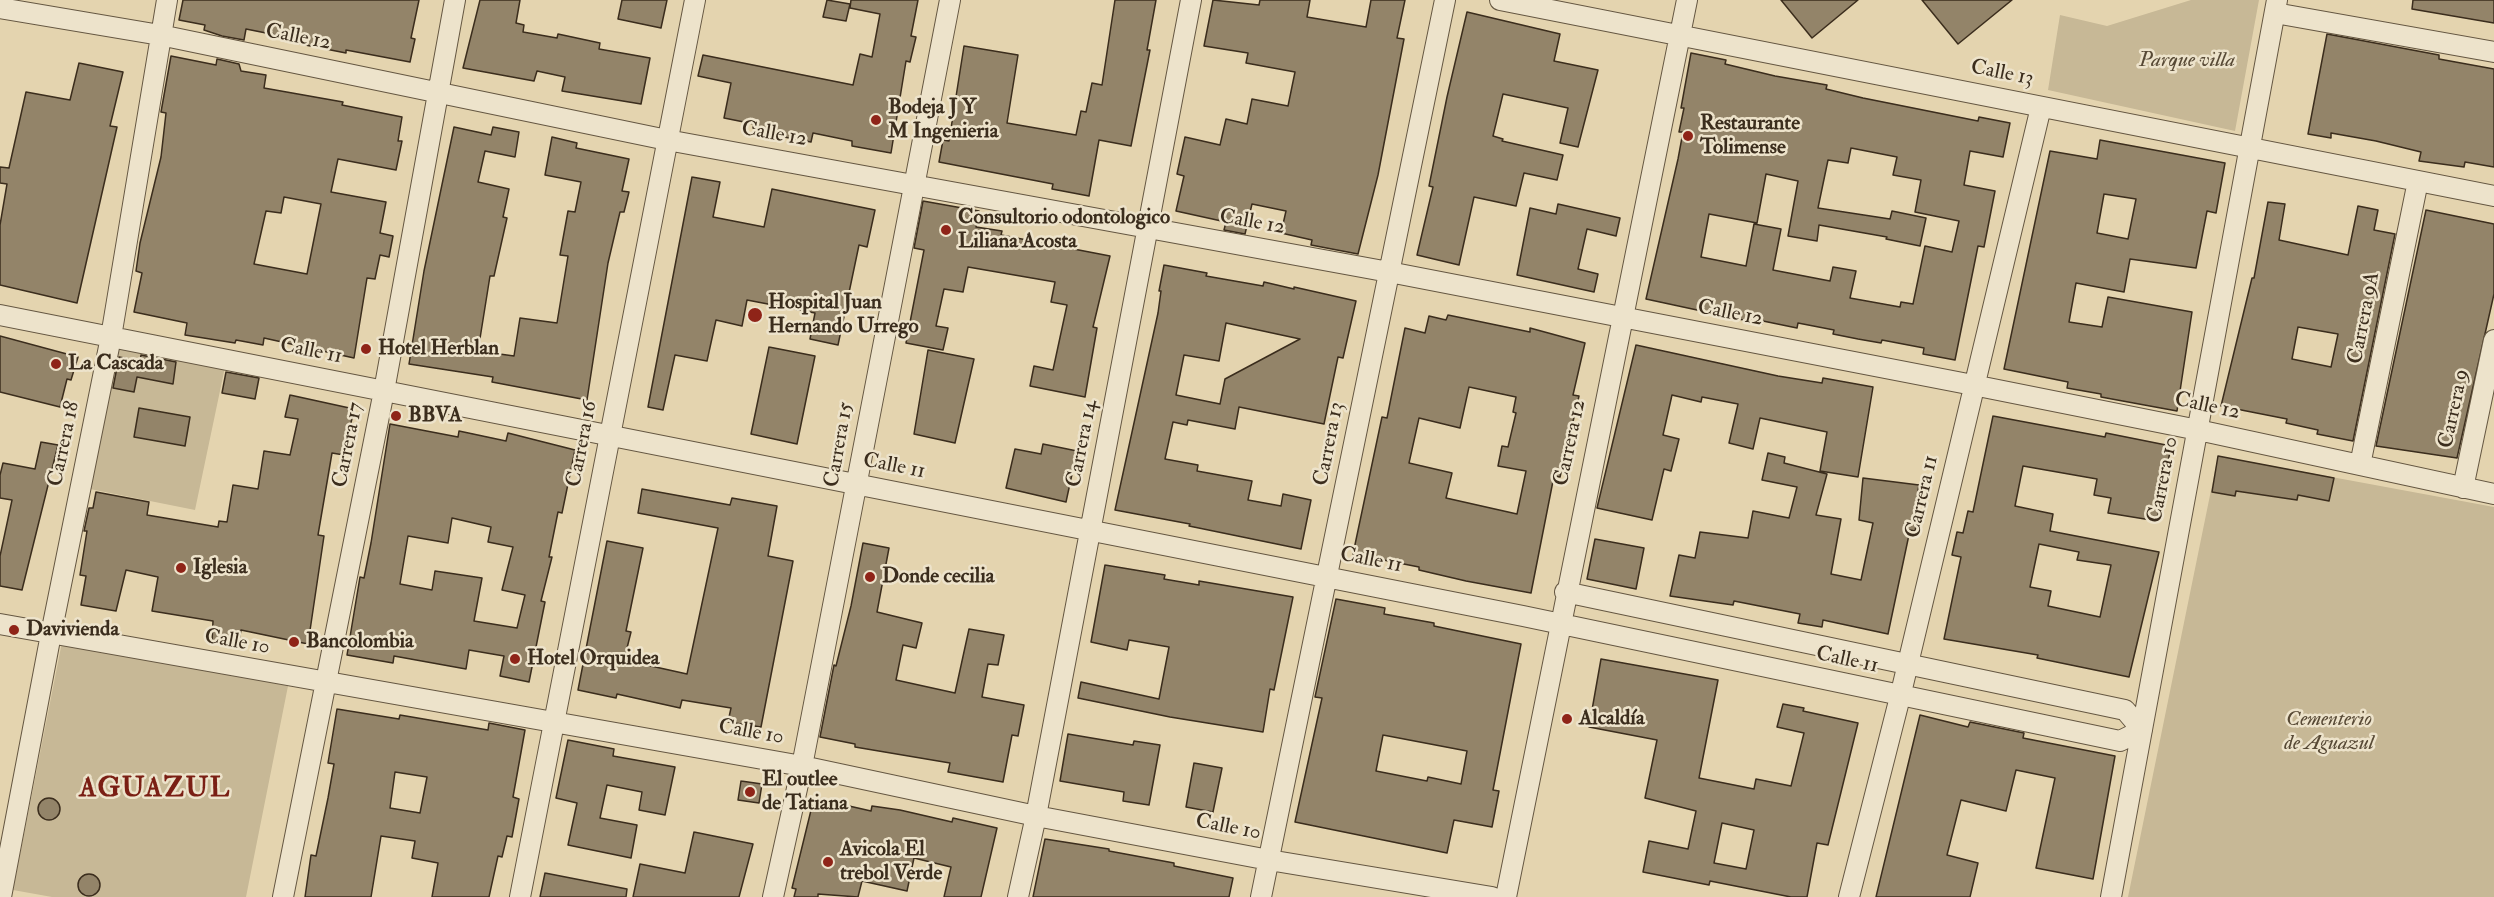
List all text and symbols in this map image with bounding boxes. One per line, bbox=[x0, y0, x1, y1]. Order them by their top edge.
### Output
street label: Calle 12 bbox=[263, 19, 333, 57]
park label: Parque villa bbox=[2139, 48, 2235, 74]
street label: Calle 13 bbox=[1968, 56, 2036, 92]
place label: Bodeja J Y M Ingenieria bbox=[888, 95, 998, 145]
place label: Restaurante Tolimense bbox=[1700, 111, 1800, 161]
marker: Bodeja J Y M Ingenieria bbox=[869, 113, 883, 127]
street label: Calle 12 bbox=[739, 117, 809, 153]
marker: Restaurante Tolimense bbox=[1681, 129, 1695, 143]
place label: Consultorio odontologico Liliana Acosta bbox=[958, 205, 1170, 255]
street label: Calle 12 bbox=[1217, 205, 1287, 241]
marker: Consultorio odontologico Liliana Acosta bbox=[939, 223, 953, 237]
street label: Carrera 9A bbox=[2344, 270, 2386, 366]
place label: Hospital Juan Hernando Urrego bbox=[768, 290, 919, 340]
street label: Calle 12 bbox=[1695, 295, 1765, 333]
marker: Hospital Juan Hernando Urrego bbox=[746, 306, 764, 324]
street label: Calle 11 bbox=[278, 334, 344, 370]
place label: Hotel Herblan bbox=[378, 336, 499, 362]
marker: Hotel Herblan bbox=[359, 342, 373, 356]
place label: La Cascada bbox=[68, 351, 163, 377]
marker: La Cascada bbox=[49, 357, 63, 371]
street label: Carrera 9 bbox=[2434, 367, 2476, 451]
street label: Calle 12 bbox=[2172, 388, 2242, 426]
street label: Carrera 14 bbox=[1062, 398, 1104, 490]
street label: Carrera 12 bbox=[1550, 398, 1592, 488]
street label: Carrera 18 bbox=[44, 399, 86, 489]
street label: Carrera 16 bbox=[562, 399, 604, 489]
street label: Carrera 17 bbox=[328, 400, 370, 490]
street label: Carrera 13 bbox=[1310, 400, 1350, 488]
street label: Carrera 15 bbox=[820, 401, 860, 489]
place label: BBVA bbox=[408, 403, 462, 429]
marker: BBVA bbox=[389, 409, 403, 423]
street label: Carrera 10 bbox=[2143, 435, 2185, 525]
street label: Calle 11 bbox=[861, 449, 927, 485]
street label: Carrera 11 bbox=[1901, 453, 1945, 541]
street label: Calle 11 bbox=[1338, 543, 1404, 579]
place label: Iglesia bbox=[193, 555, 247, 581]
marker: Iglesia bbox=[174, 561, 188, 575]
place label: Donde cecilia bbox=[882, 564, 994, 590]
marker: Donde cecilia bbox=[863, 570, 877, 584]
place label: Davivienda bbox=[26, 617, 119, 643]
marker: Davivienda bbox=[7, 623, 21, 637]
street label: Calle 10 bbox=[202, 625, 272, 661]
place label: Bancolombia bbox=[306, 629, 414, 655]
marker: Bancolombia bbox=[287, 635, 301, 649]
street label: Calle 11 bbox=[1814, 642, 1880, 680]
place label: Hotel Orquidea bbox=[527, 646, 659, 672]
marker: Hotel Orquidea bbox=[508, 652, 522, 666]
place label: Alcaldía bbox=[1579, 706, 1645, 732]
park label: Cementerio de Aguazul bbox=[2284, 707, 2374, 757]
marker: Alcaldía bbox=[1560, 712, 1574, 726]
street label: Calle 10 bbox=[716, 715, 786, 751]
place label: El outlee de Tatiana bbox=[762, 767, 848, 817]
district label: AGUAZUL bbox=[79, 774, 231, 806]
marker: El outlee de Tatiana bbox=[743, 785, 757, 799]
street label: Calle 10 bbox=[1193, 809, 1263, 847]
place label: Avicola El trebol Verde bbox=[840, 837, 942, 887]
marker: Avicola El trebol Verde bbox=[821, 855, 835, 869]

